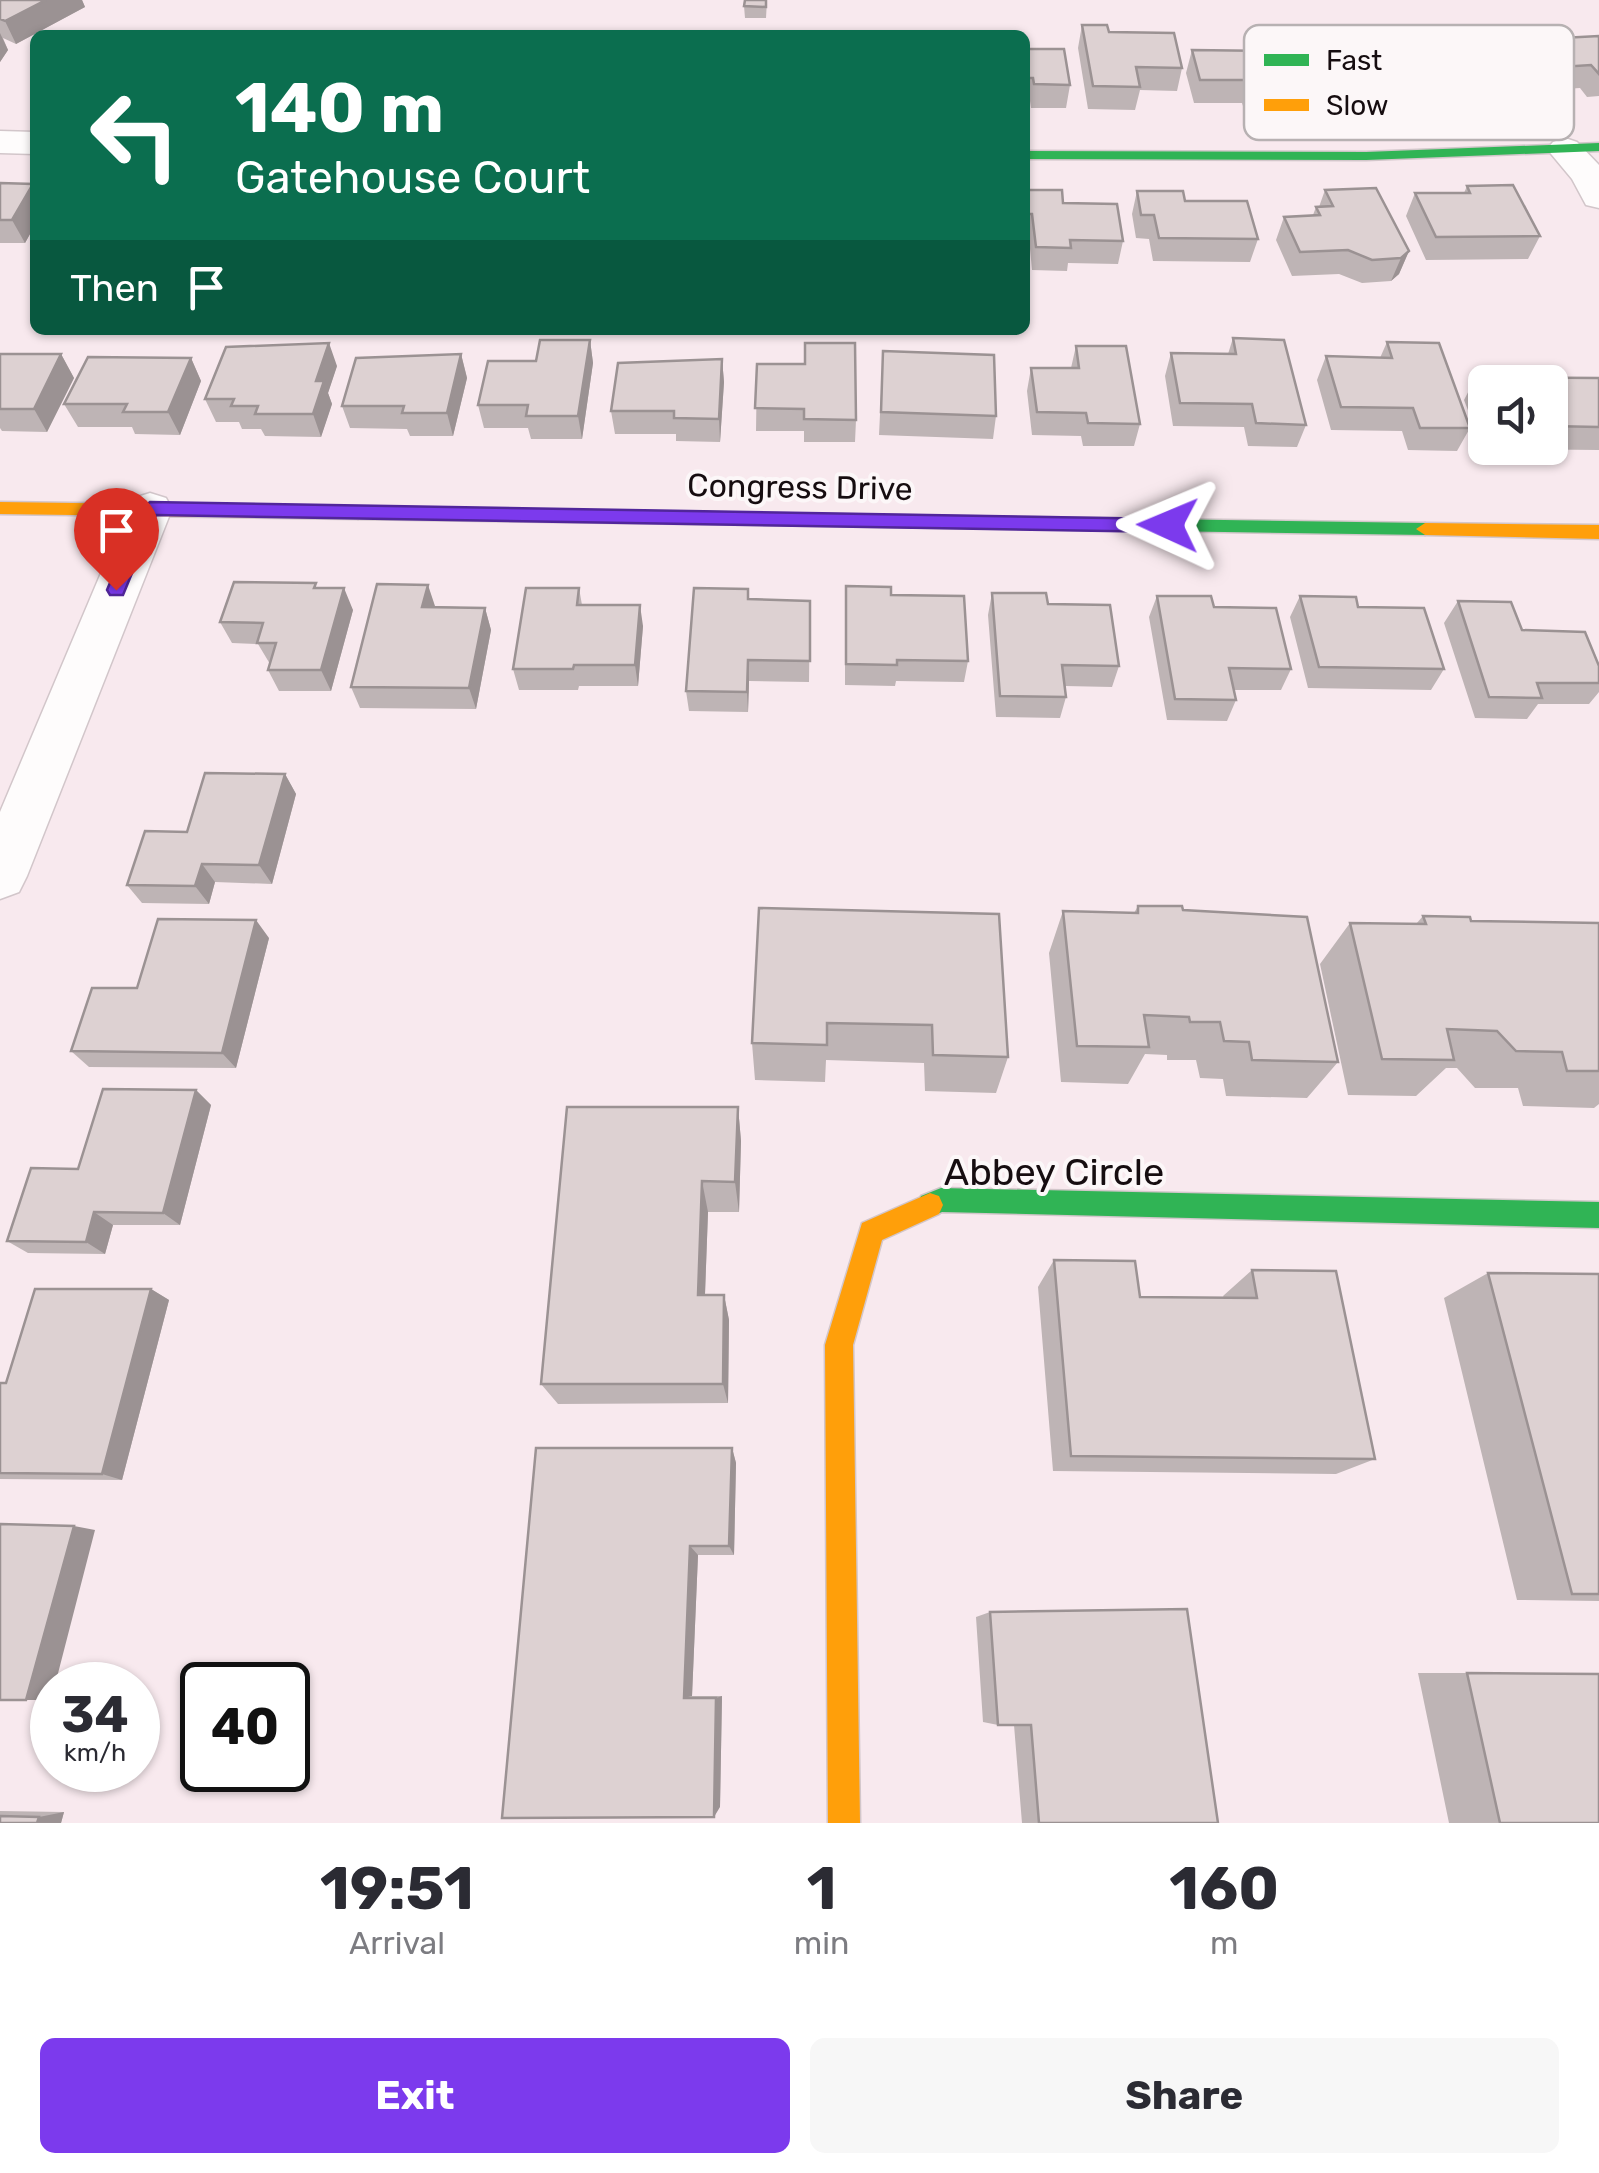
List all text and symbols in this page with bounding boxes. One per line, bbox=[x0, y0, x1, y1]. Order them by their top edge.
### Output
legend bbox=[1244, 25, 1574, 140]
text: Fast bbox=[1326, 44, 1382, 77]
text: 140 m bbox=[235, 67, 444, 150]
icon: left bbox=[70, 70, 200, 200]
text: Slow bbox=[1326, 89, 1388, 122]
text: Gatehouse Court bbox=[235, 151, 590, 204]
icon: arrive bbox=[179, 260, 234, 315]
text: Then bbox=[70, 265, 159, 311]
map controls bbox=[1468, 365, 1568, 465]
button: sound bbox=[1468, 365, 1568, 465]
street label: Congress Drive bbox=[687, 466, 913, 508]
position arrow bbox=[1116, 473, 1220, 577]
pin bbox=[74, 488, 159, 591]
icon: arrive bbox=[89, 503, 144, 558]
street label: Abbey Circle bbox=[944, 1149, 1164, 1195]
speed limit sign: 40 bbox=[180, 1662, 310, 1792]
text: 34 bbox=[61, 1685, 129, 1745]
text: km/h bbox=[64, 1738, 126, 1767]
text: 19:51 bbox=[320, 1853, 474, 1924]
text: 1 bbox=[807, 1853, 837, 1924]
text: 160 bbox=[1169, 1853, 1279, 1924]
text: Arrival bbox=[349, 1924, 445, 1962]
text: min bbox=[794, 1924, 849, 1962]
text: m bbox=[1210, 1924, 1238, 1962]
button: Exit bbox=[40, 2038, 790, 2153]
button: Share bbox=[810, 2038, 1559, 2153]

